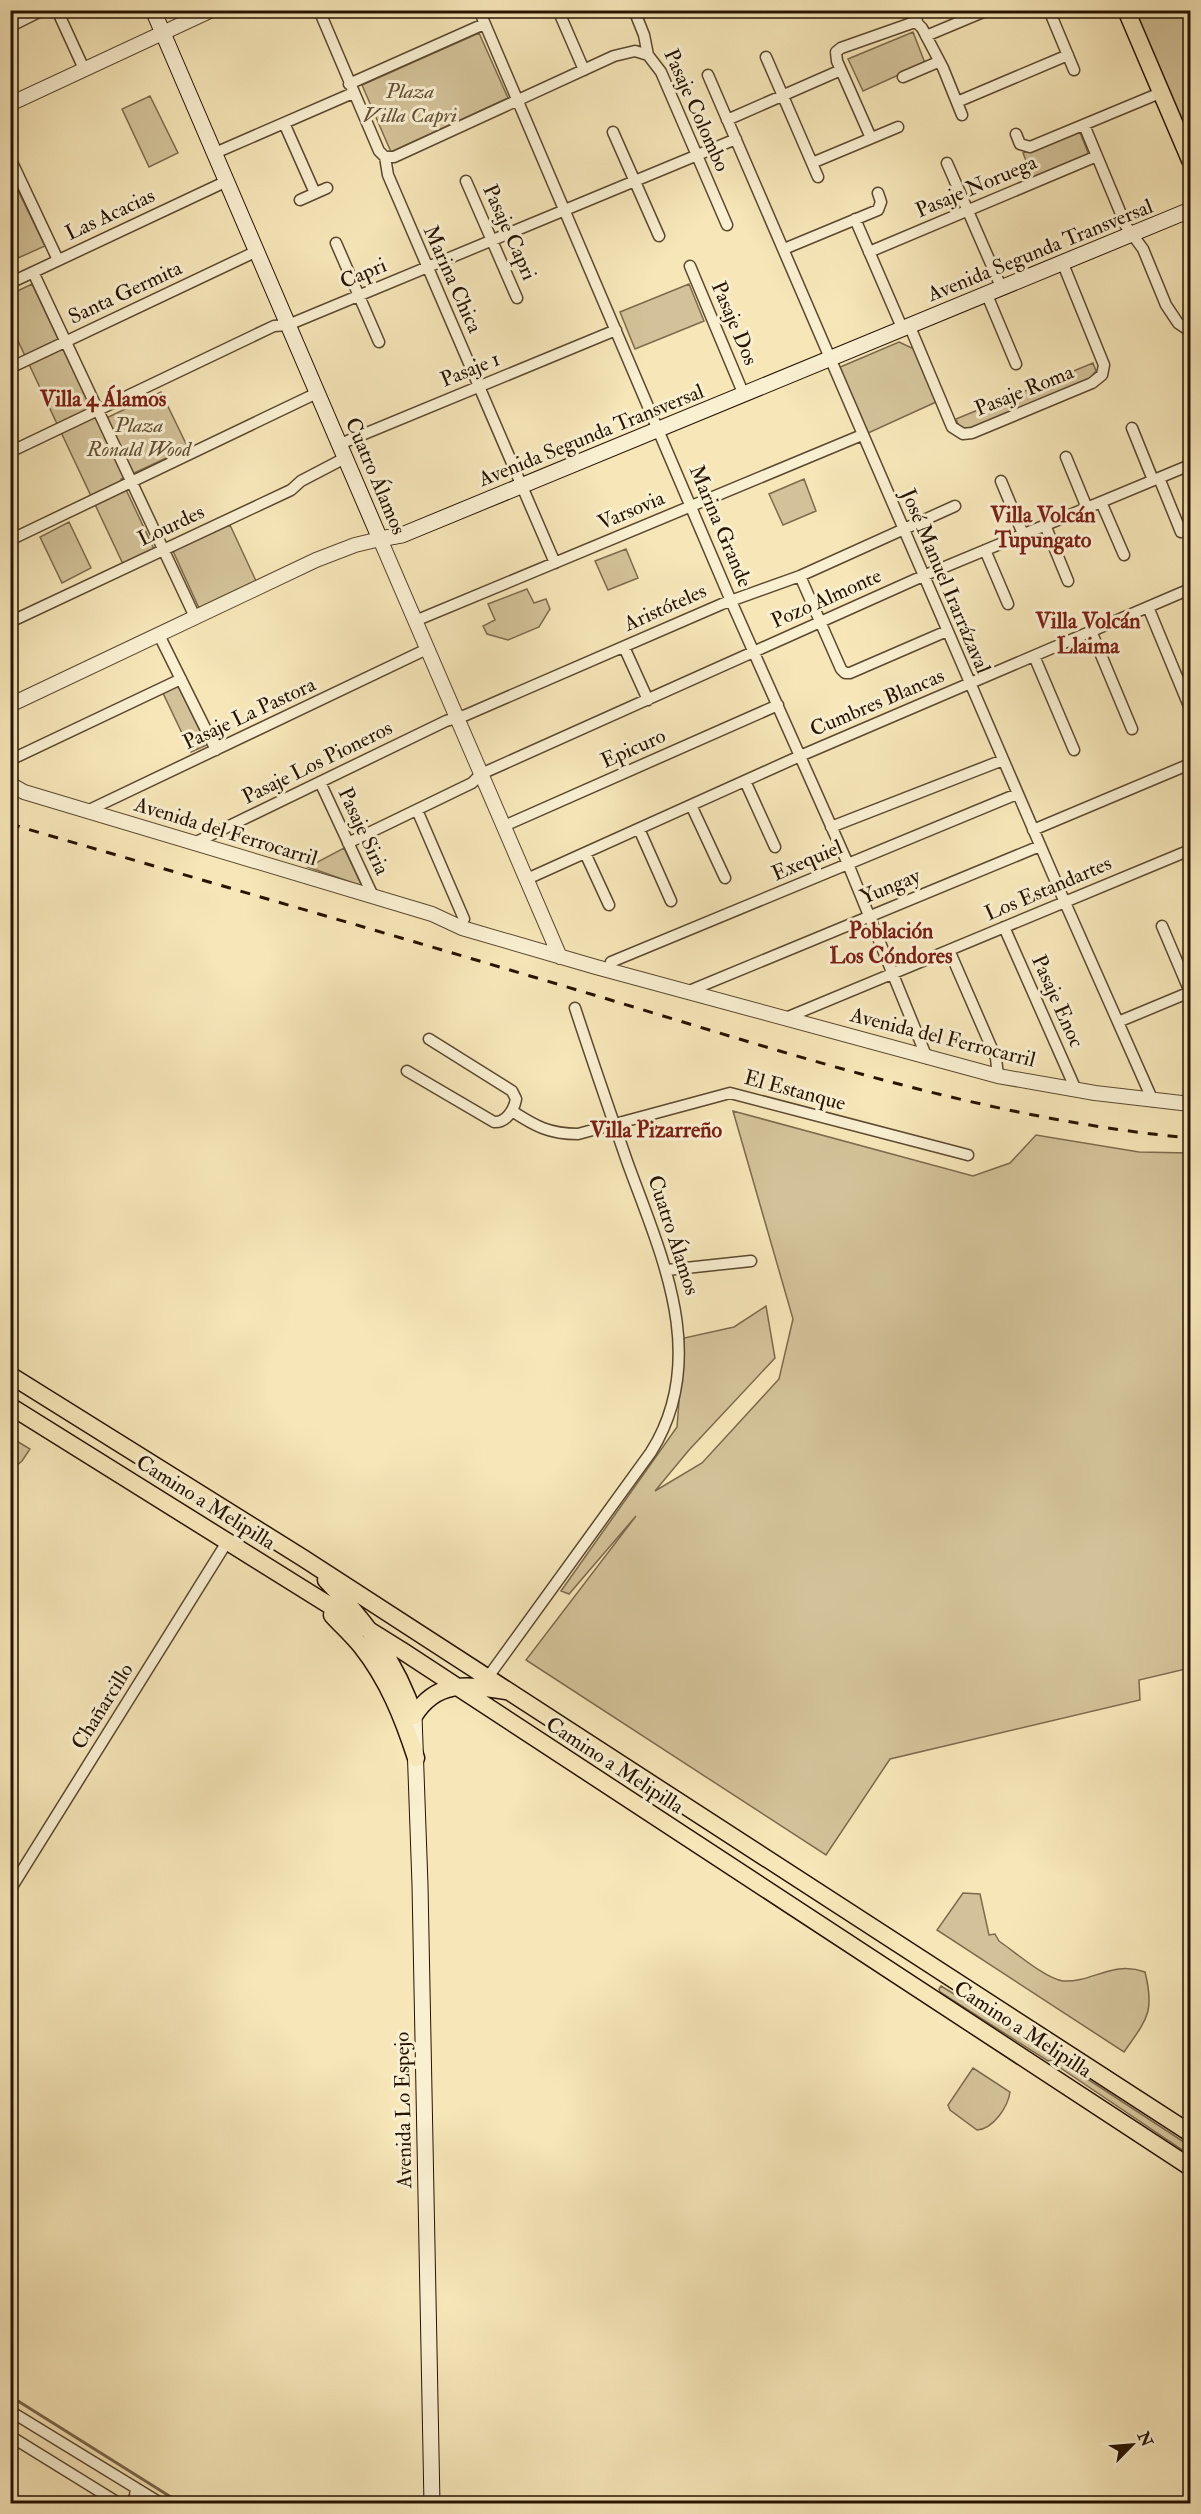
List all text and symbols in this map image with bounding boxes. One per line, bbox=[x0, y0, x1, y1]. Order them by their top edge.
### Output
street label: Pasaje Colombo bbox=[657, 45, 736, 176]
park label: Plaza Villa Capri bbox=[363, 78, 457, 129]
street label: Pasaje Noruega bbox=[911, 149, 1041, 224]
street label: Pasaje Capri bbox=[476, 180, 543, 285]
street label: Las Acacias bbox=[61, 182, 159, 247]
street label: Avenida Segunda Transversal bbox=[923, 193, 1157, 308]
street label: Marina Chica bbox=[417, 221, 488, 338]
street label: Capri bbox=[336, 252, 391, 295]
street label: Santa Germita bbox=[64, 254, 187, 331]
street label: Pasaje Dos bbox=[705, 277, 764, 369]
street label: Pasaje 1 bbox=[436, 345, 504, 394]
street label: Pasaje Roma bbox=[971, 358, 1078, 422]
street label: Avenida Segunda Transversal bbox=[474, 378, 708, 493]
district label: Villa 4 Álamos bbox=[39, 384, 167, 413]
park label: Plaza Ronald Wood bbox=[86, 412, 192, 463]
street label: Cuatro Álamos bbox=[339, 414, 412, 539]
street label: Marina Grande bbox=[683, 461, 758, 592]
street label: Varsovia bbox=[594, 484, 669, 537]
street label: José Manuel Irarrázaval bbox=[894, 484, 997, 678]
street label: Lourdes bbox=[134, 498, 209, 553]
district label: Villa Volcán Tupungato bbox=[989, 501, 1096, 555]
street label: Pozo Almonte bbox=[767, 562, 886, 635]
street label: Aristóteles bbox=[619, 577, 711, 638]
district label: Villa Volcán Llaima bbox=[1034, 607, 1141, 660]
street label: Cumbres Blancas bbox=[806, 662, 948, 743]
street label: Pasaje La Pastora bbox=[178, 671, 320, 756]
street label: Pasaje Los Pioneros bbox=[238, 714, 397, 810]
street label: Epicuro bbox=[596, 722, 670, 775]
street label: Pasaje Siria bbox=[332, 783, 396, 880]
street label: Avenida del Ferrocarril bbox=[130, 791, 321, 872]
street label: Exequiel bbox=[768, 833, 847, 887]
street label: Los Estandartes bbox=[981, 850, 1116, 927]
street label: Yungay bbox=[856, 862, 925, 911]
district label: Población Los Cóndores bbox=[829, 917, 953, 970]
street label: Pasaje Enoc bbox=[1025, 951, 1090, 1052]
street label: Avenida del Ferrocarril bbox=[846, 1001, 1039, 1074]
street label: El Estanque bbox=[741, 1064, 849, 1117]
district label: Villa Pizarreño bbox=[589, 1116, 722, 1144]
street label: Cuatro Álamos bbox=[641, 1172, 706, 1299]
street label: Camino a Melipilla bbox=[131, 1449, 281, 1556]
street label: Chañarcillo bbox=[65, 1658, 140, 1755]
street label: Camino a Melipilla bbox=[541, 1711, 689, 1820]
street label: Camino a Melipilla bbox=[949, 1975, 1097, 2084]
street label: Avenida Lo Espejo bbox=[389, 2031, 418, 2190]
north arrow bbox=[1102, 2415, 1162, 2475]
text: N bbox=[1132, 2427, 1157, 2450]

